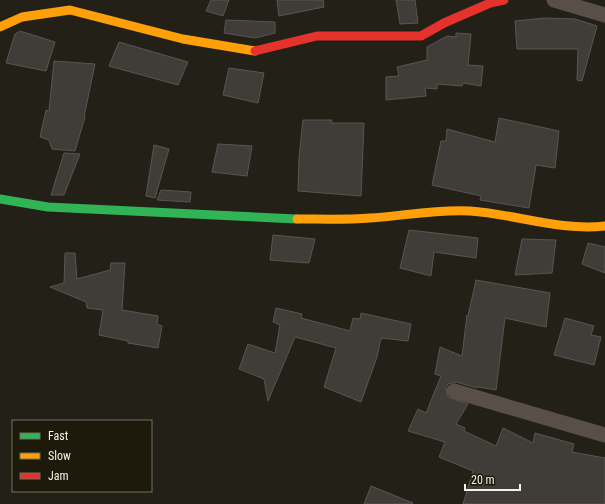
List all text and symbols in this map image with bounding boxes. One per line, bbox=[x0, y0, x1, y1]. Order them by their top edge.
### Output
legend bbox=[12, 420, 152, 492]
text: Fast bbox=[48, 429, 69, 443]
text: Slow bbox=[48, 449, 71, 463]
scale bar bbox=[465, 466, 520, 492]
text: Jam bbox=[48, 469, 69, 483]
text: 20 m bbox=[471, 473, 495, 487]

